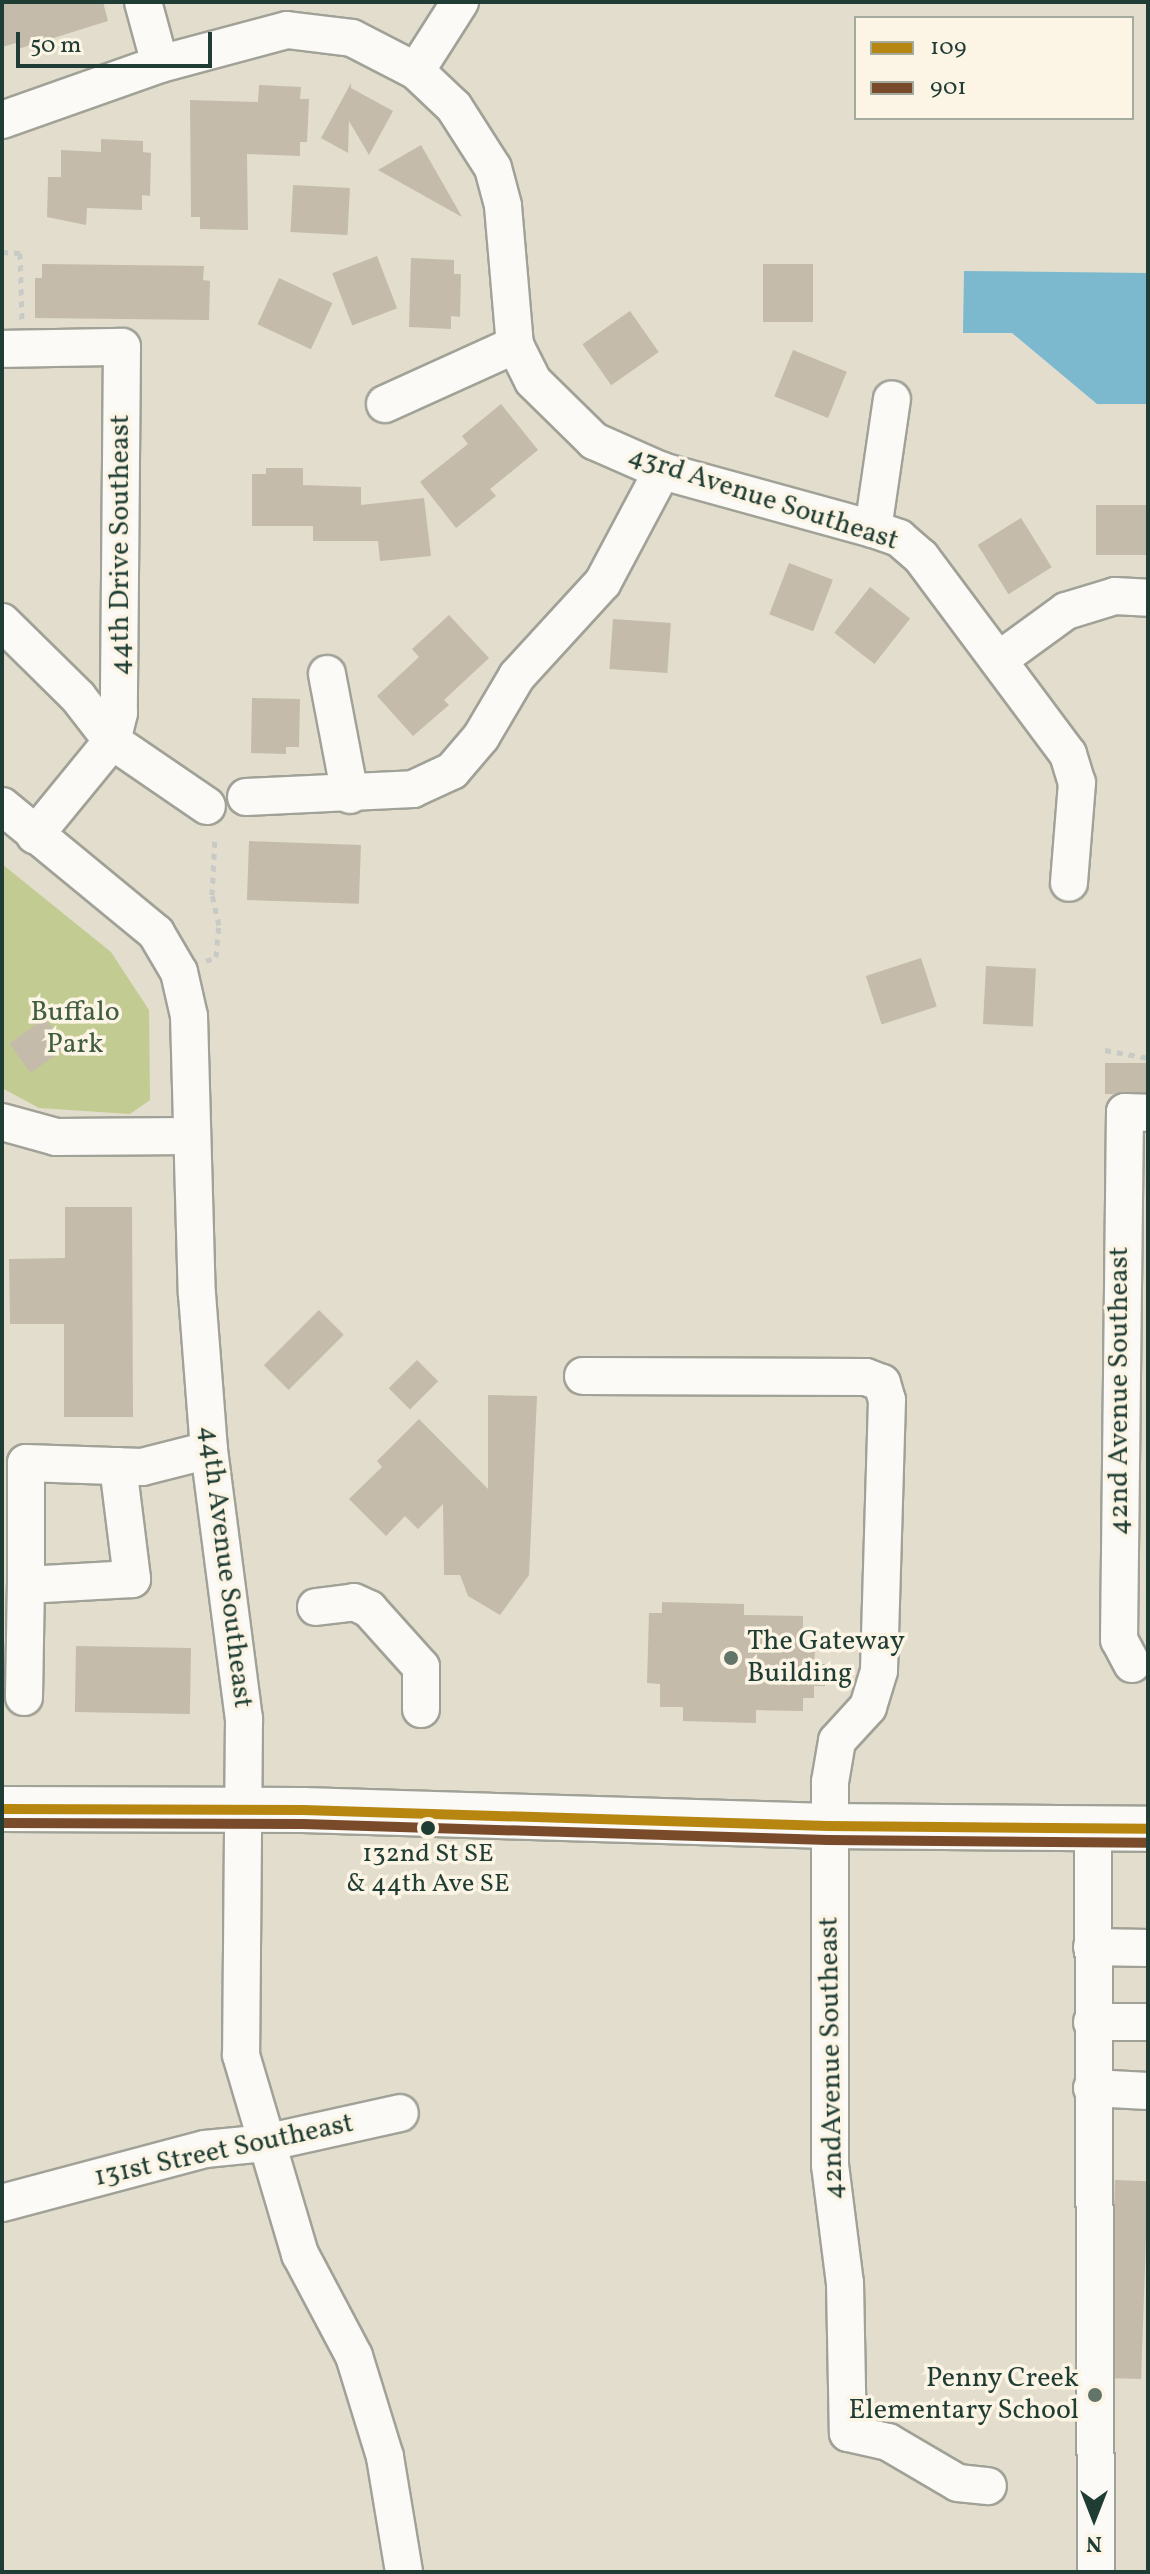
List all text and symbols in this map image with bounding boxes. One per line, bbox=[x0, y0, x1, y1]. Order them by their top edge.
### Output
scale bar bbox=[20, 16, 216, 66]
legend bbox=[854, 16, 1134, 120]
text: 50 m bbox=[30, 29, 82, 63]
text: 109 bbox=[930, 31, 966, 65]
text: 901 bbox=[930, 71, 967, 105]
street label: 44th Drive Southeast bbox=[104, 414, 138, 676]
street label: 43rd Avenue Southeast bbox=[624, 439, 902, 559]
park label: Buffalo Park bbox=[30, 996, 120, 1062]
street label: 42nd Avenue Southeast bbox=[1103, 1247, 1137, 1535]
street label: 44th Avenue Southeast bbox=[191, 1424, 259, 1710]
place label: The Gateway Building bbox=[747, 1625, 905, 1691]
marker: The Gateway Building bbox=[722, 1649, 740, 1667]
marker: 132nd St SE & 44th Ave SE bbox=[420, 1820, 436, 1836]
place label: 132nd St SE & 44th Ave SE bbox=[346, 1839, 510, 1900]
street label: 42ndAvenue Southeast bbox=[813, 1916, 851, 2200]
street label: 131st Street Southeast bbox=[91, 2107, 357, 2195]
place label: Penny Creek Elementary School bbox=[848, 2362, 1079, 2428]
marker: Penny Creek Elementary School bbox=[1086, 2386, 1104, 2404]
north arrow bbox=[1054, 2478, 1134, 2558]
text: N bbox=[1086, 2527, 1102, 2558]

